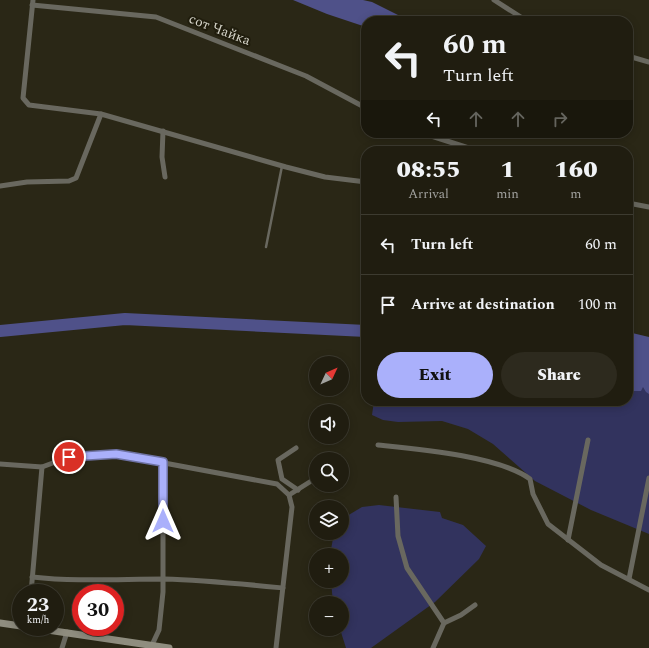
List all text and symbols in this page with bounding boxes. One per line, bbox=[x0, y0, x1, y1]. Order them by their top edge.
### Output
street label: сот Чайка bbox=[186, 8, 254, 51]
text: 60 m bbox=[443, 23, 507, 66]
icon: left bbox=[377, 32, 429, 84]
text: Turn left bbox=[443, 62, 514, 89]
icon: left bbox=[423, 108, 445, 130]
icon: ahead bbox=[465, 108, 487, 130]
icon: ahead bbox=[507, 108, 529, 130]
icon: right bbox=[549, 108, 571, 130]
text: 08:55 bbox=[396, 152, 461, 188]
text: 1 bbox=[500, 152, 515, 188]
text: 160 bbox=[554, 152, 598, 188]
text: Arrival bbox=[408, 184, 449, 204]
text: min bbox=[496, 184, 519, 204]
text: m bbox=[570, 184, 582, 204]
text: Turn left bbox=[411, 233, 473, 256]
text: 60 m bbox=[585, 233, 617, 256]
icon: left bbox=[377, 234, 399, 256]
text: Arrive at destination bbox=[411, 293, 555, 316]
text: 100 m bbox=[578, 293, 617, 316]
icon: arrive bbox=[377, 294, 399, 316]
button: Exit bbox=[377, 352, 493, 398]
button: Share bbox=[501, 352, 617, 398]
north arrow bbox=[309, 356, 349, 396]
map controls bbox=[309, 356, 349, 636]
button: sound bbox=[309, 404, 349, 444]
pin bbox=[52, 440, 86, 474]
icon: arrive bbox=[58, 446, 80, 468]
button: search bbox=[309, 452, 349, 492]
position arrow bbox=[142, 500, 184, 542]
button: layers bbox=[309, 500, 349, 540]
button: + bbox=[309, 548, 349, 588]
speed limit sign: 30 bbox=[72, 584, 124, 636]
text: 23 bbox=[27, 590, 49, 620]
button: − bbox=[309, 596, 349, 636]
text: km/h bbox=[27, 612, 49, 628]

